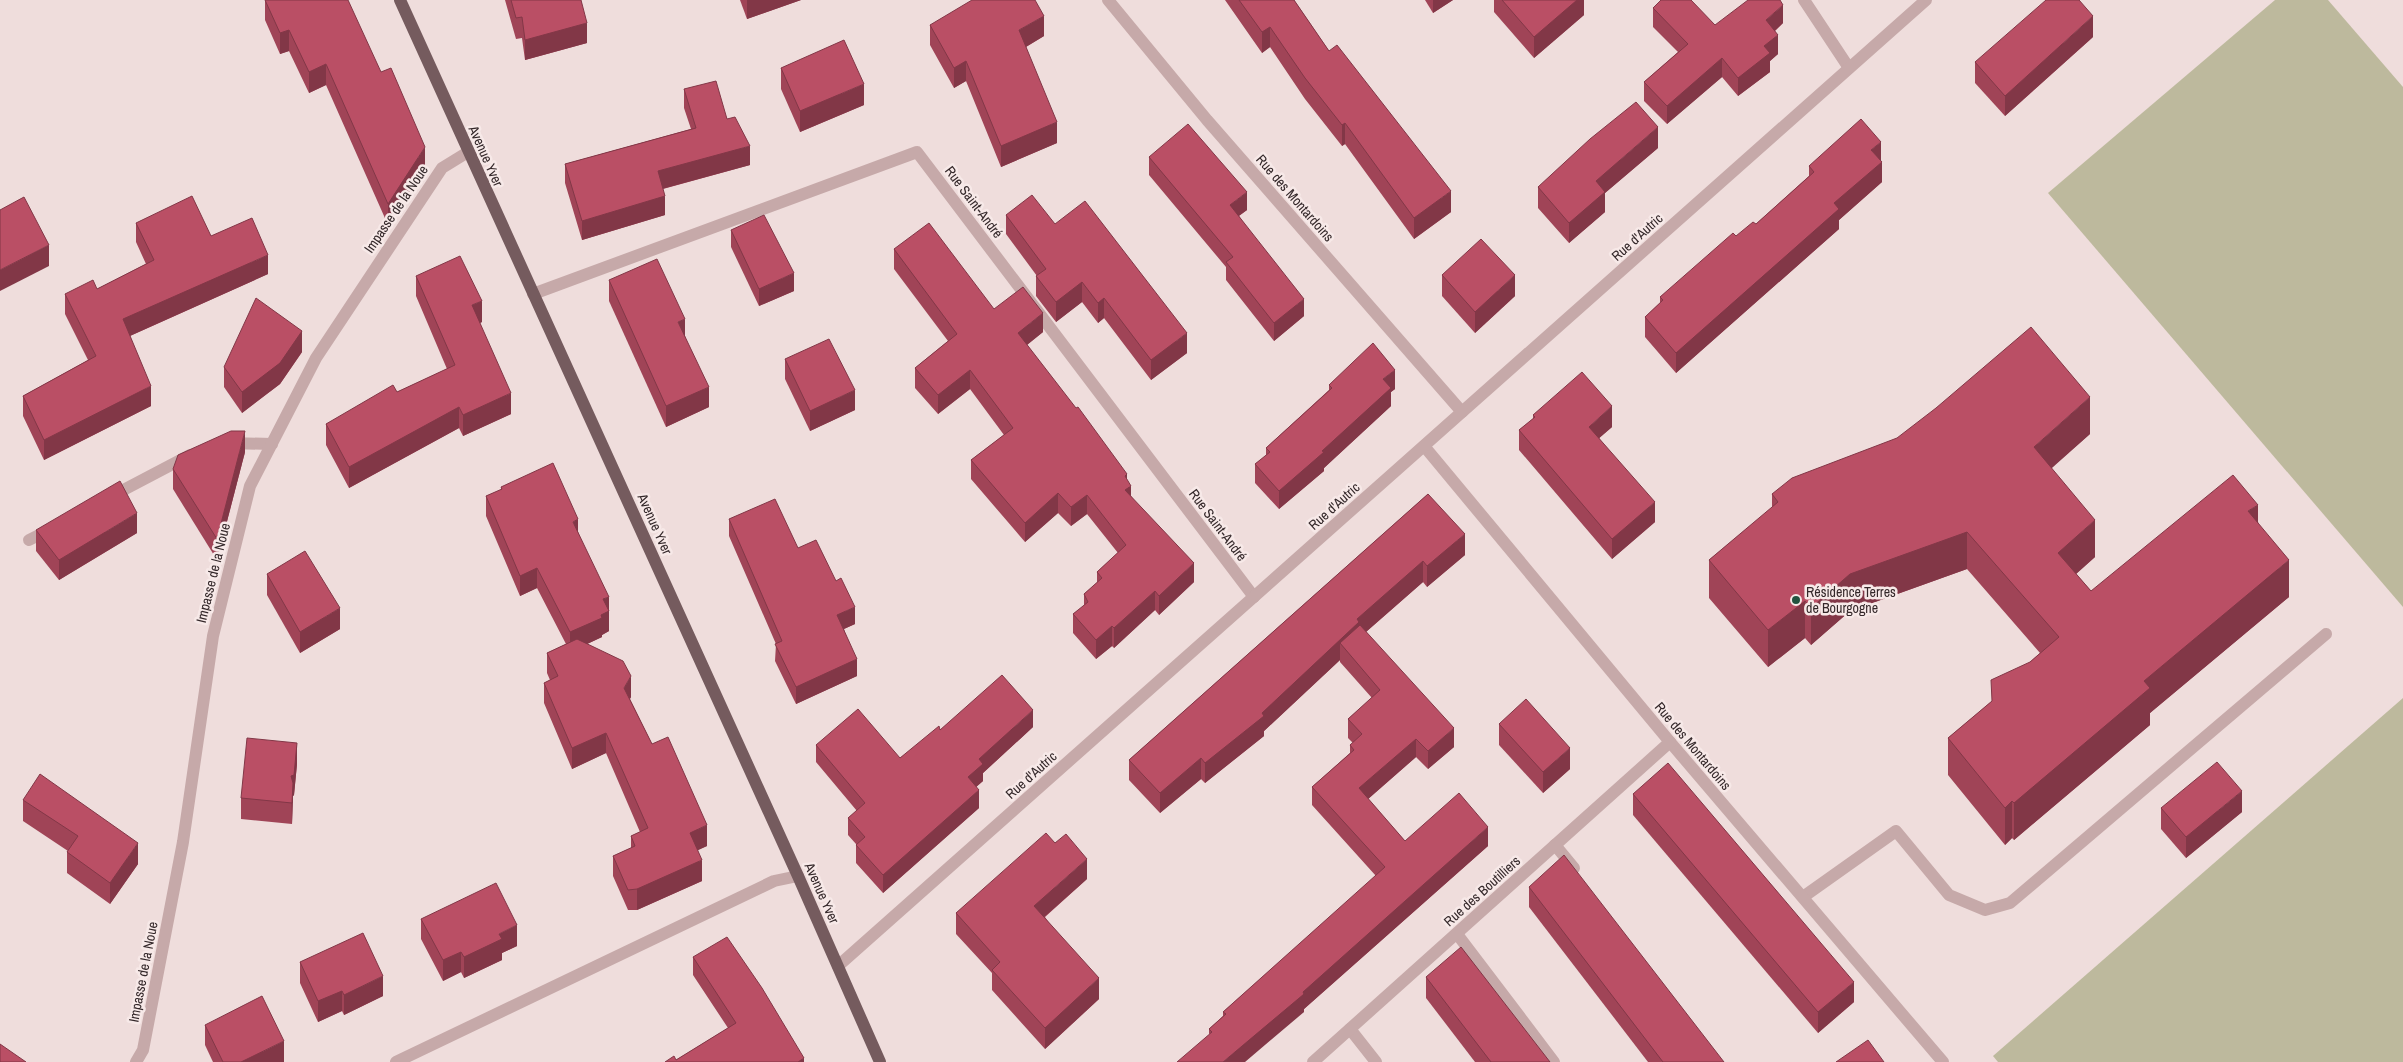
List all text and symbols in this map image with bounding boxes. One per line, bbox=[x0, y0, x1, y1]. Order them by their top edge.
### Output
street label: Avenue Yver bbox=[464, 122, 507, 189]
street label: Rue des Montardoins bbox=[1252, 151, 1338, 246]
street label: Impasse de la Noue bbox=[360, 162, 432, 256]
street label: Rue Saint-André bbox=[941, 162, 1007, 242]
street label: Rue d'Autric bbox=[1608, 209, 1667, 265]
street label: Rue d'Autric bbox=[1305, 478, 1364, 534]
street label: Rue Saint-André bbox=[1185, 485, 1251, 565]
street label: Avenue Yver bbox=[633, 490, 676, 557]
street label: Impasse de la Noue bbox=[192, 521, 234, 625]
place label: Résidence Terres de Bourgogne bbox=[1806, 583, 1896, 617]
marker: Résidence Terres de Bourgogne bbox=[1790, 594, 1802, 606]
street label: Rue des Montardoins bbox=[1651, 698, 1735, 794]
street label: Rue d'Autric bbox=[1002, 747, 1061, 803]
street label: Rue des Boutilliers bbox=[1440, 852, 1524, 930]
street label: Avenue Yver bbox=[800, 859, 843, 926]
street label: Impasse de la Noue bbox=[124, 920, 162, 1024]

